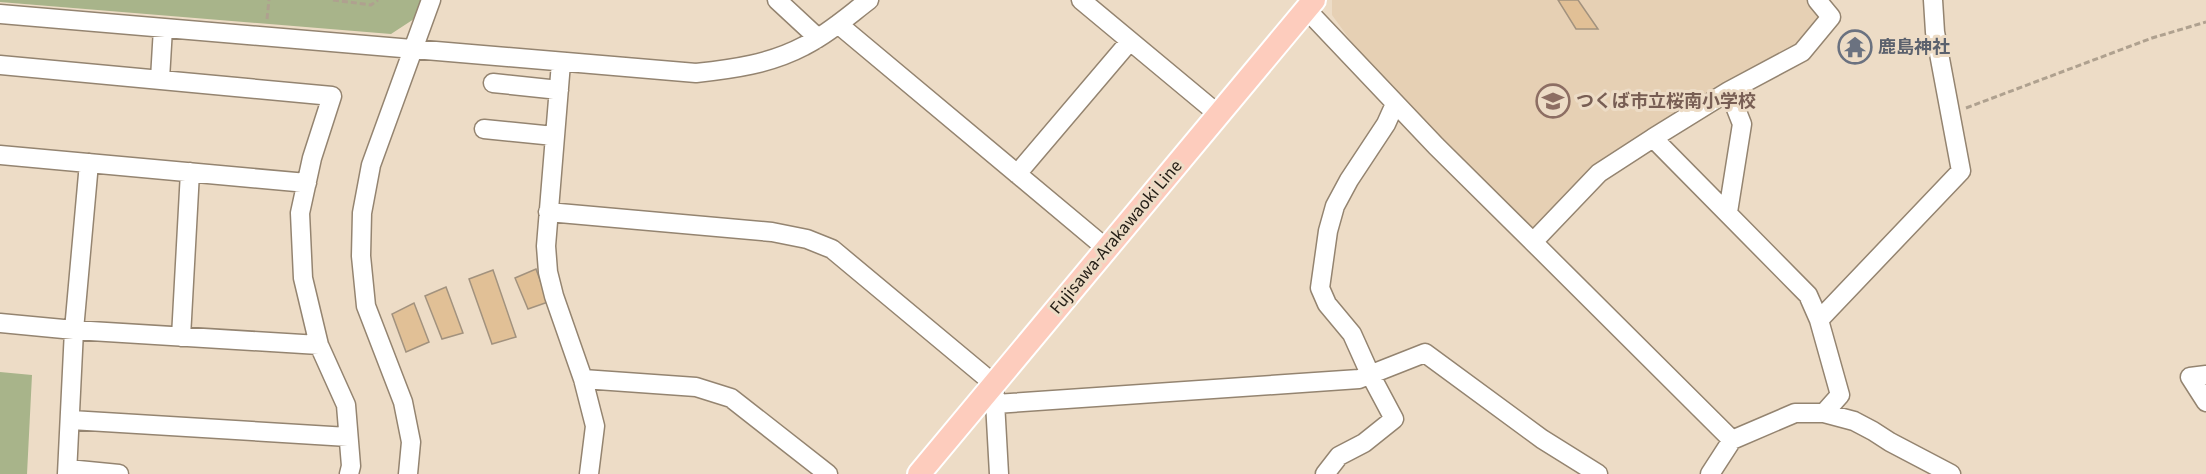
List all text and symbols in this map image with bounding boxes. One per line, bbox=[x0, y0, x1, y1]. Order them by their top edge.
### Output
temple icon: 鹿島神社 bbox=[1837, 29, 1873, 65]
place label: 鹿島神社 bbox=[1878, 35, 1950, 60]
school or university icon: つくば市立桜南小学校 bbox=[1535, 83, 1571, 119]
place label: つくば市立桜南小学校 bbox=[1576, 89, 1756, 114]
street label: Fujisawa-Arakawaoki Line bbox=[1044, 155, 1188, 319]

